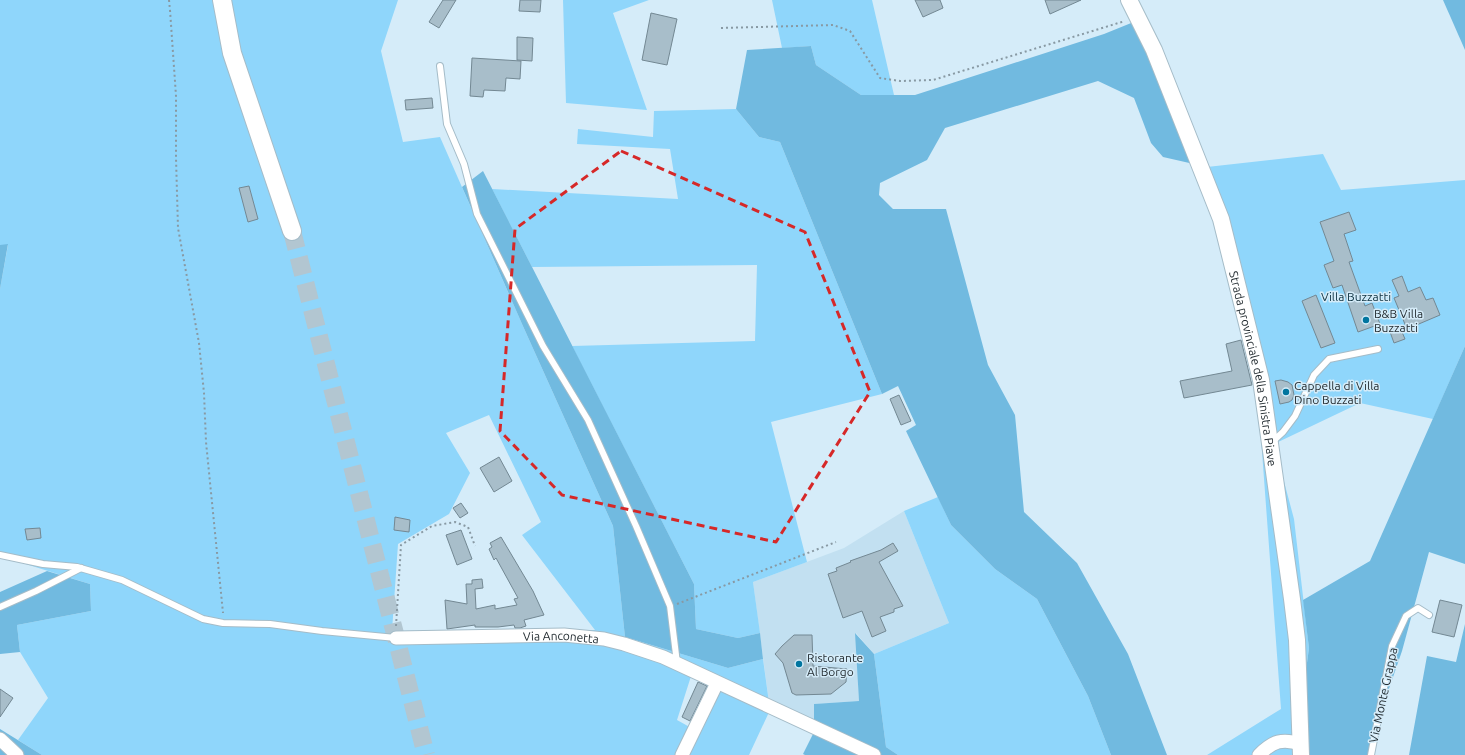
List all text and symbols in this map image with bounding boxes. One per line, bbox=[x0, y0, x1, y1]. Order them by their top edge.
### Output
street label: Strada provinciale della Sinistra Piave bbox=[1228, 270, 1280, 467]
park label: Villa Buzzatti bbox=[1321, 290, 1391, 303]
place label: B&B Villa Buzzatti bbox=[1374, 307, 1423, 334]
marker: B&B Villa Buzzatti bbox=[1361, 315, 1371, 325]
place label: Cappella di Villa Dino Buzzati bbox=[1294, 379, 1380, 406]
marker: Cappella di Villa Dino Buzzati bbox=[1281, 387, 1291, 397]
street label: Via Anconetta bbox=[523, 628, 600, 645]
street label: Via Monte Grappa bbox=[1367, 646, 1399, 744]
place label: Ristorante Al Borgo bbox=[807, 651, 863, 678]
marker: Ristorante Al Borgo bbox=[794, 659, 804, 669]

